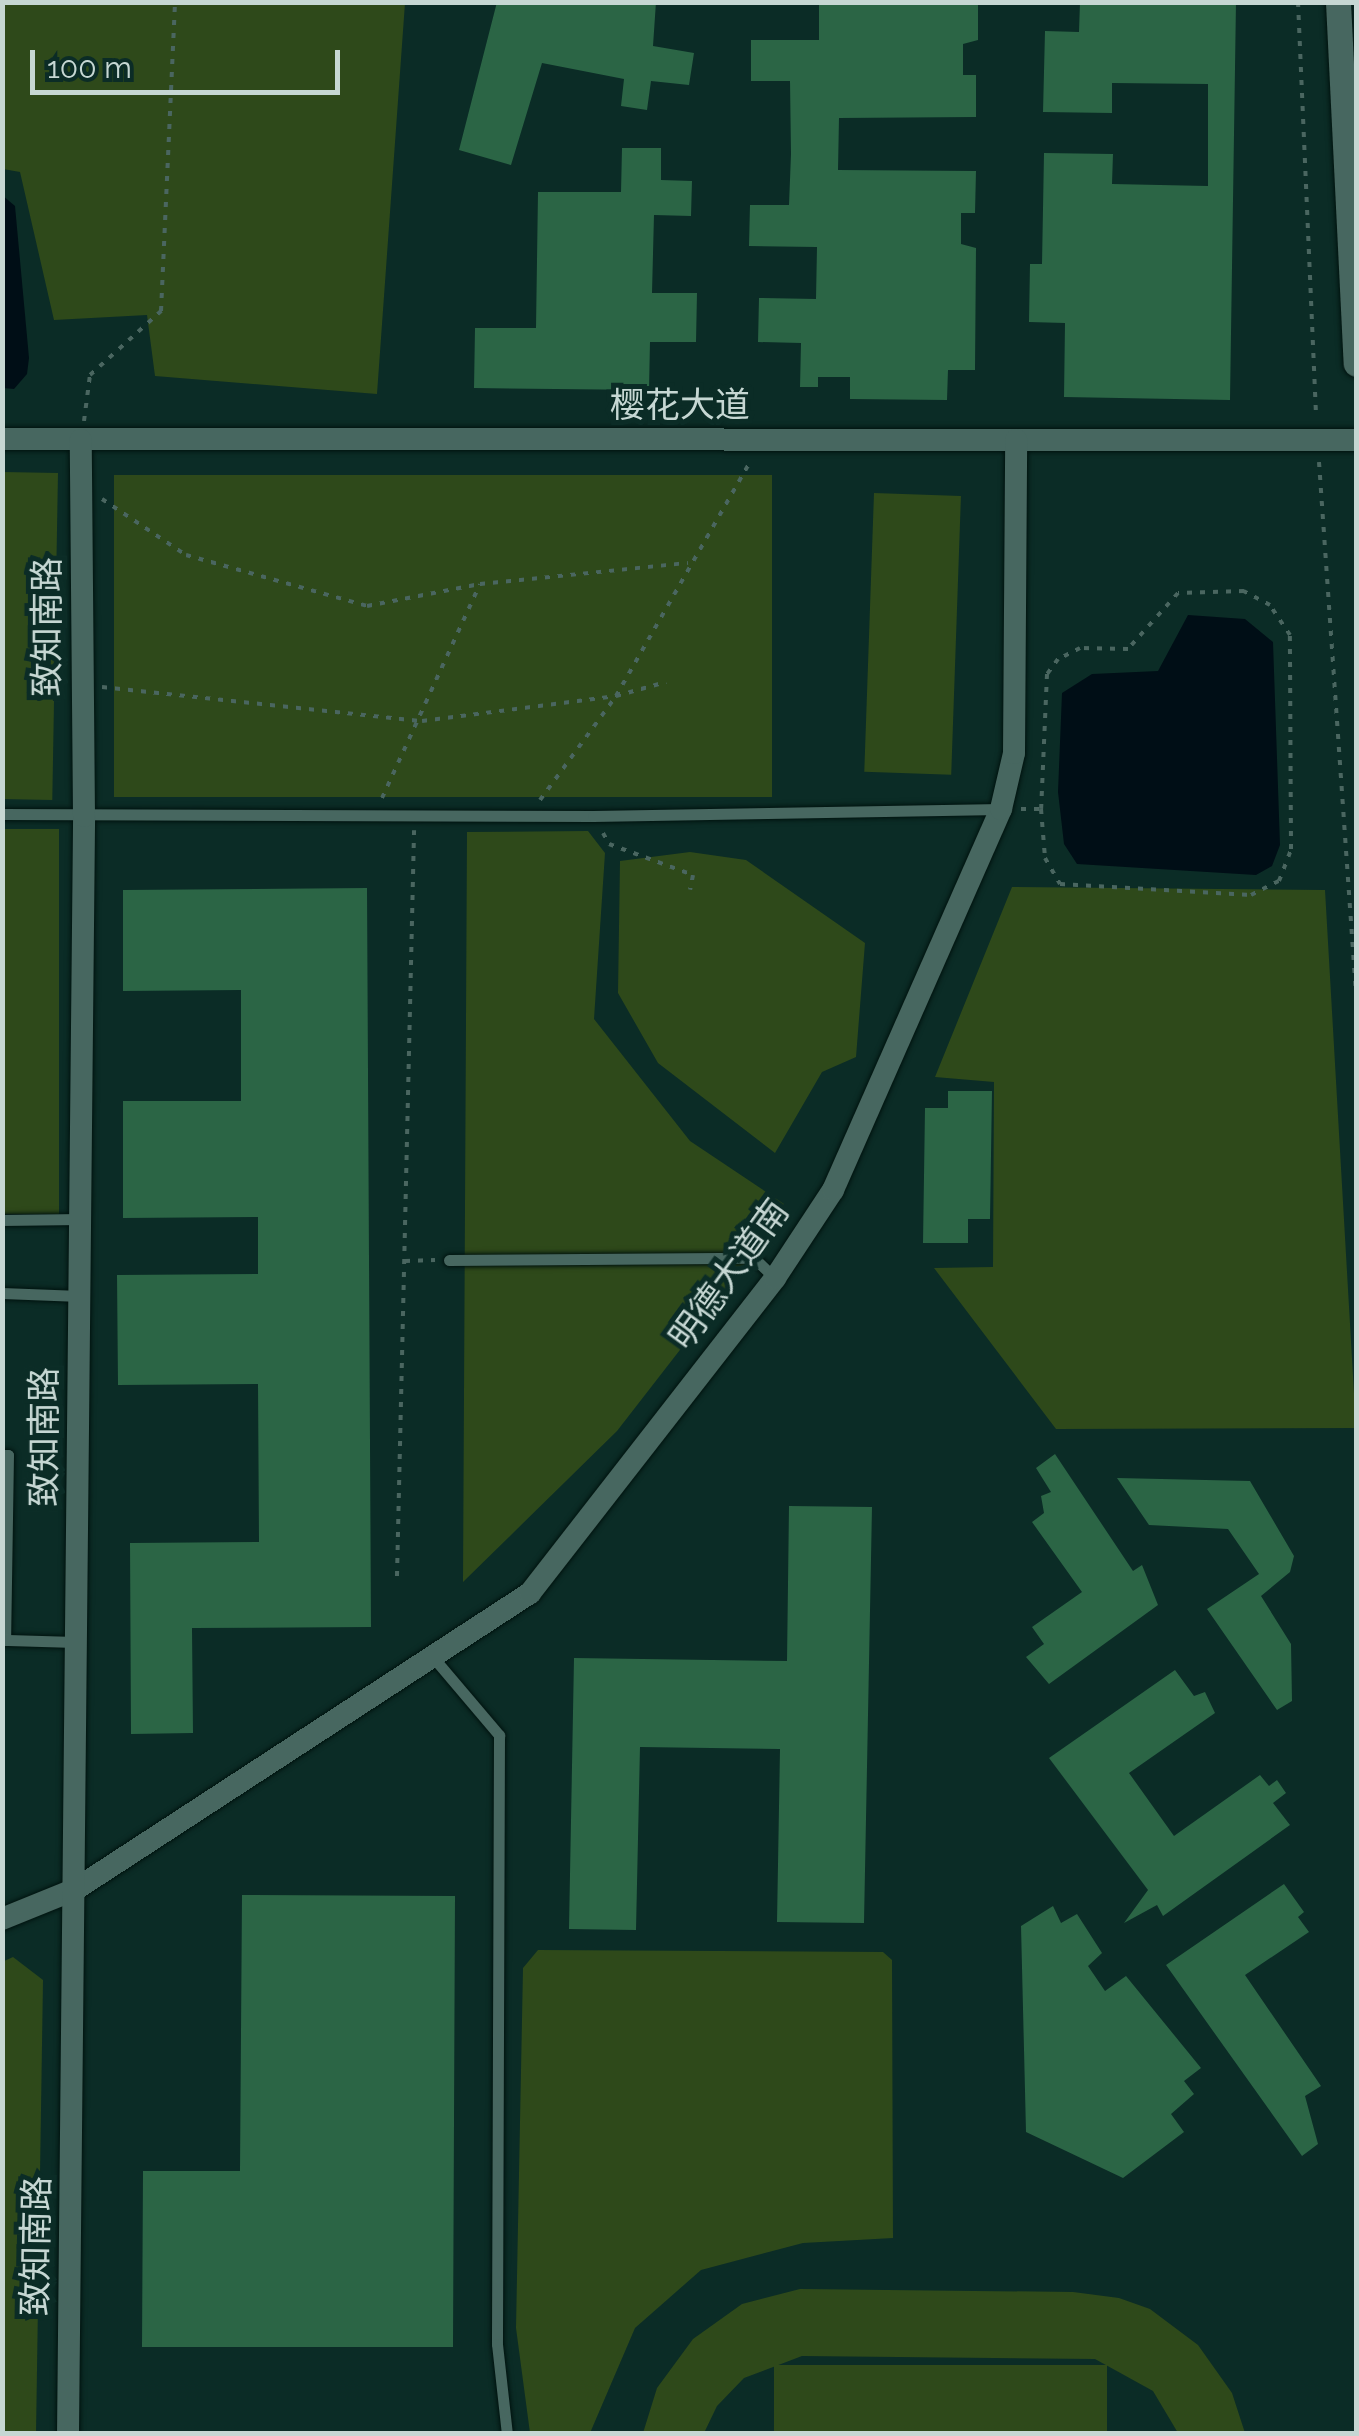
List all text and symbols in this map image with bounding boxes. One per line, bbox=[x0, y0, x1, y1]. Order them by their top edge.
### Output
scale bar bbox=[35, 30, 345, 92]
text: 100 m bbox=[47, 50, 132, 85]
street label: 樱花大道 bbox=[610, 384, 750, 426]
street label: 致知南路 bbox=[26, 557, 68, 697]
street label: 明德大道南 bbox=[661, 1191, 797, 1357]
street label: 致知南路 bbox=[23, 1367, 65, 1507]
street label: 致知南路 bbox=[14, 2176, 58, 2316]

